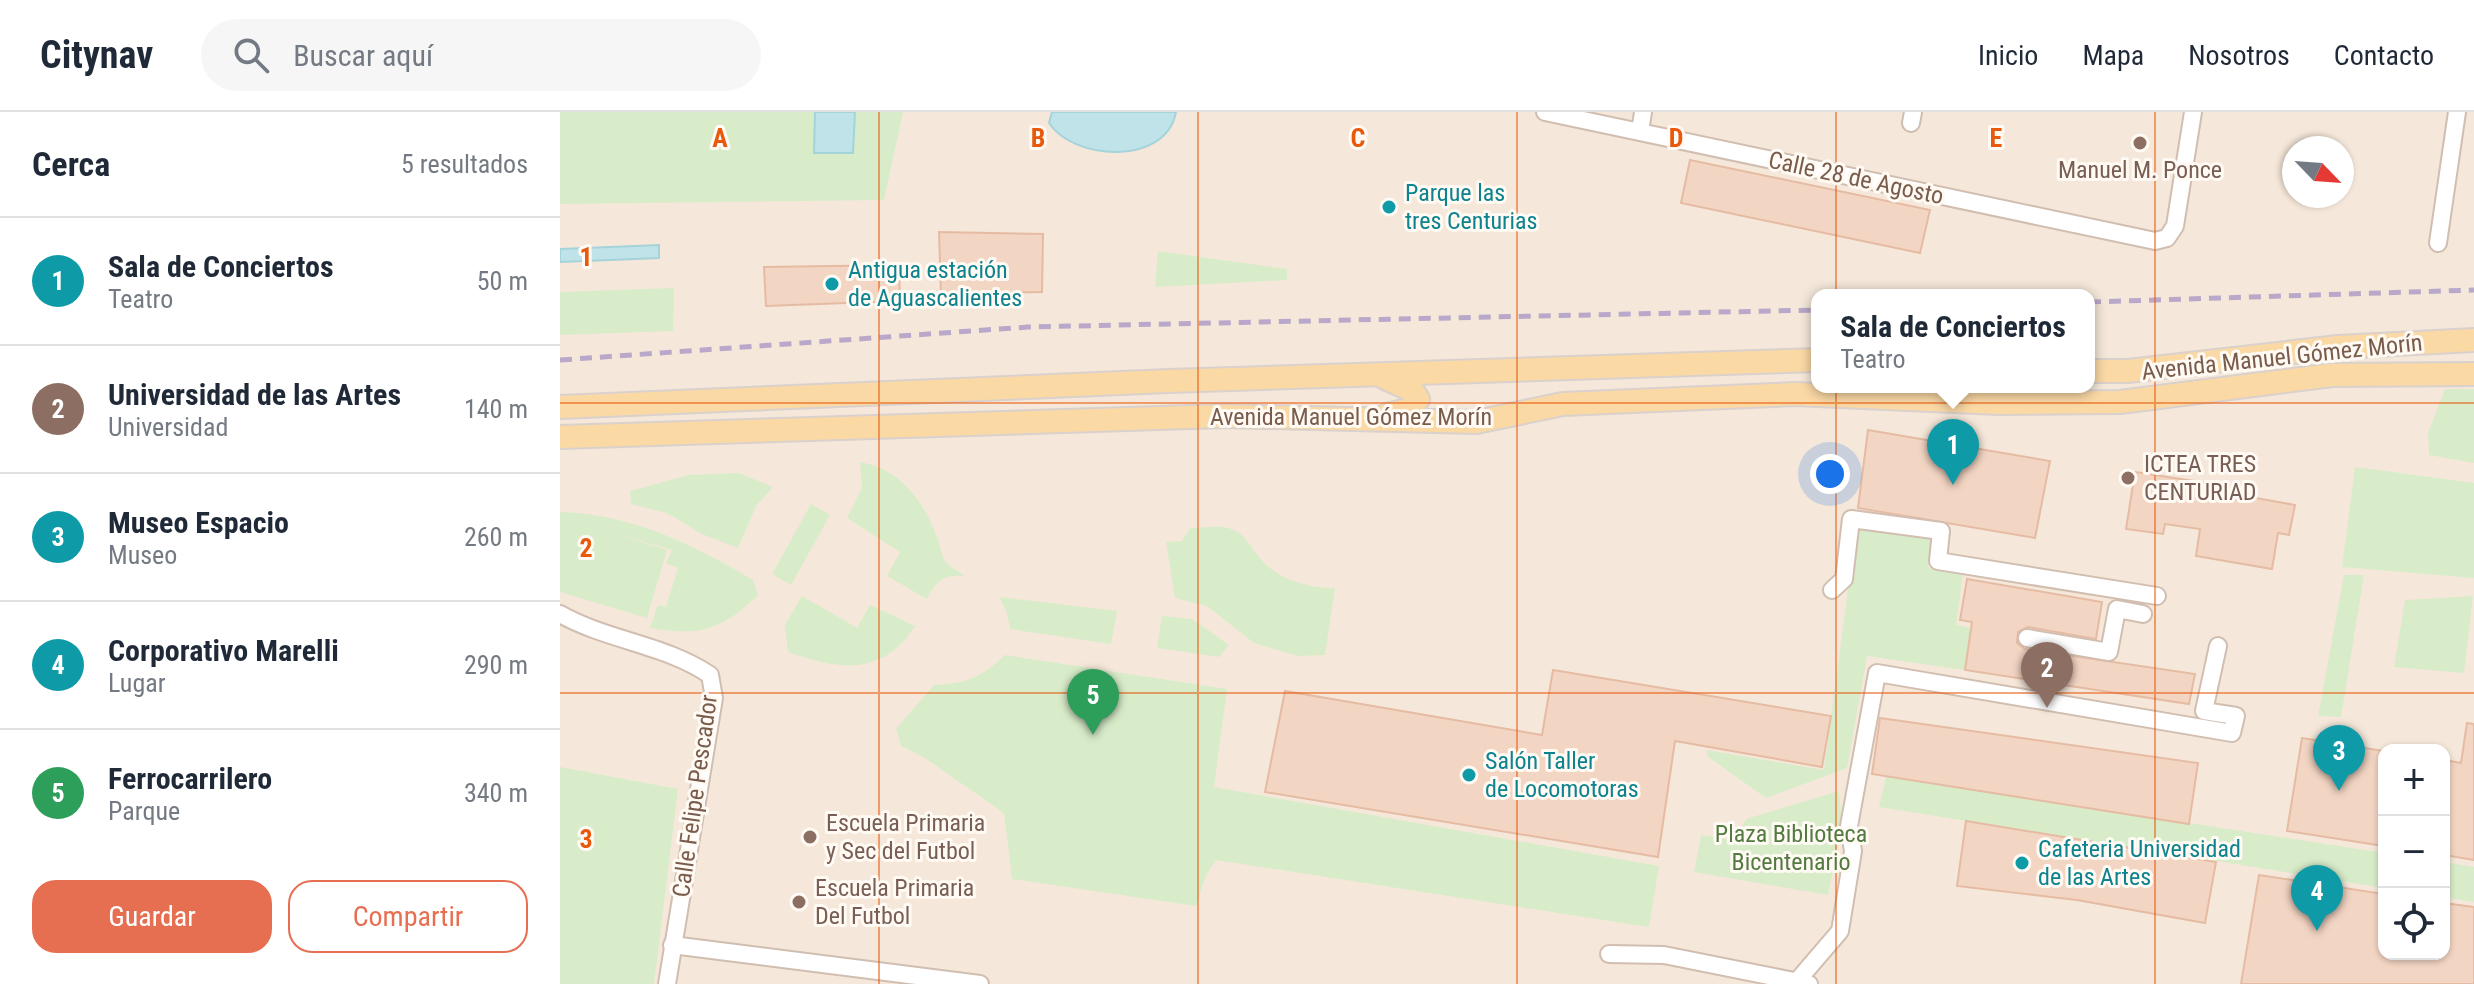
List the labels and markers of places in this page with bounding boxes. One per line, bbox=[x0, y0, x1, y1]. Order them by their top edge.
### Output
marker: Manuel M. Ponce bbox=[2131, 134, 2149, 152]
place label: Manuel M. Ponce bbox=[2058, 156, 2222, 184]
place label: Parque las tres Centurias bbox=[1405, 179, 1537, 235]
marker: Parque las tres Centurias bbox=[1380, 198, 1398, 216]
place label: Antigua estación de Aguascalientes bbox=[848, 256, 1022, 312]
marker: Antigua estación de Aguascalientes bbox=[823, 275, 841, 293]
pin: 1 bbox=[1927, 419, 1979, 485]
place label: ICTEA TRES CENTURIAD bbox=[2144, 450, 2257, 506]
marker: ICTEA TRES CENTURIAD bbox=[2119, 469, 2137, 487]
pin: 2 bbox=[2021, 642, 2073, 708]
pin: 5 bbox=[1067, 669, 1119, 735]
pin: 3 bbox=[2313, 725, 2365, 791]
place label: Salón Taller de Locomotoras bbox=[1485, 747, 1639, 803]
marker: Salón Taller de Locomotoras bbox=[1460, 766, 1478, 784]
place label: Escuela Primaria y Sec del Futbol bbox=[826, 809, 985, 865]
marker: Escuela Primaria y Sec del Futbol bbox=[801, 828, 819, 846]
place label: Cafeteria Universidad de las Artes bbox=[2038, 835, 2241, 891]
marker: Cafeteria Universidad de las Artes bbox=[2013, 854, 2031, 872]
pin: 4 bbox=[2291, 865, 2343, 931]
place label: Escuela Primaria Del Futbol bbox=[815, 874, 974, 930]
marker: Escuela Primaria Del Futbol bbox=[790, 893, 808, 911]

